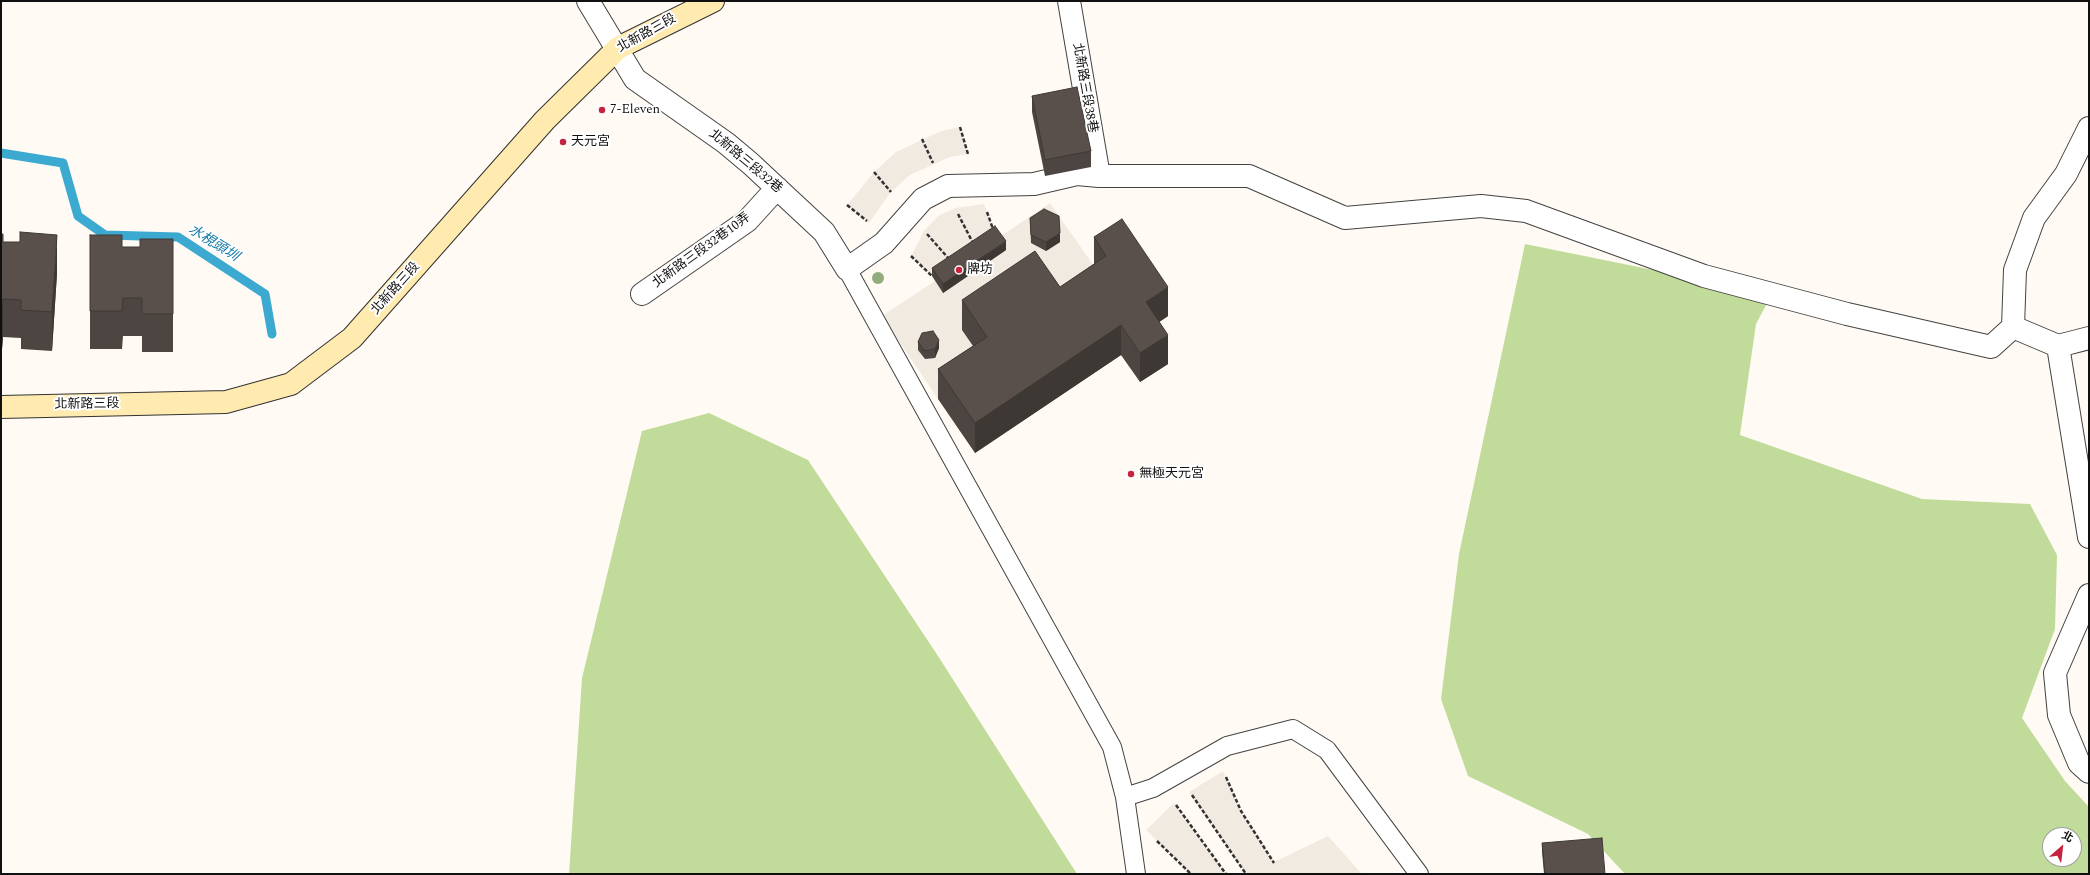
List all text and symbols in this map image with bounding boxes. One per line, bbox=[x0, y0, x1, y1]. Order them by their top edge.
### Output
street label: 北新路三段 bbox=[615, 11, 679, 57]
street label: 北新路三段38巷 bbox=[1068, 42, 1100, 134]
place label: 7-Eleven bbox=[610, 102, 660, 118]
marker: 7-Eleven bbox=[597, 105, 607, 115]
street label: 北新路三段32巷 bbox=[705, 127, 785, 197]
place label: 天元宮 bbox=[571, 134, 610, 150]
marker: 天元宮 bbox=[558, 137, 568, 147]
street label: 北新路三段32巷10弄 bbox=[650, 210, 754, 292]
water label: 水梘頭圳 bbox=[185, 222, 241, 266]
street label: 北新路三段 bbox=[368, 260, 424, 318]
place label: 牌坊 bbox=[967, 262, 993, 278]
marker: 牌坊 bbox=[954, 265, 964, 275]
street label: 北新路三段 bbox=[54, 397, 120, 413]
place label: 無極天元宮 bbox=[1139, 466, 1204, 482]
marker: 無極天元宮 bbox=[1126, 469, 1136, 479]
north arrow bbox=[2042, 827, 2082, 867]
text: 北 bbox=[2059, 827, 2076, 847]

